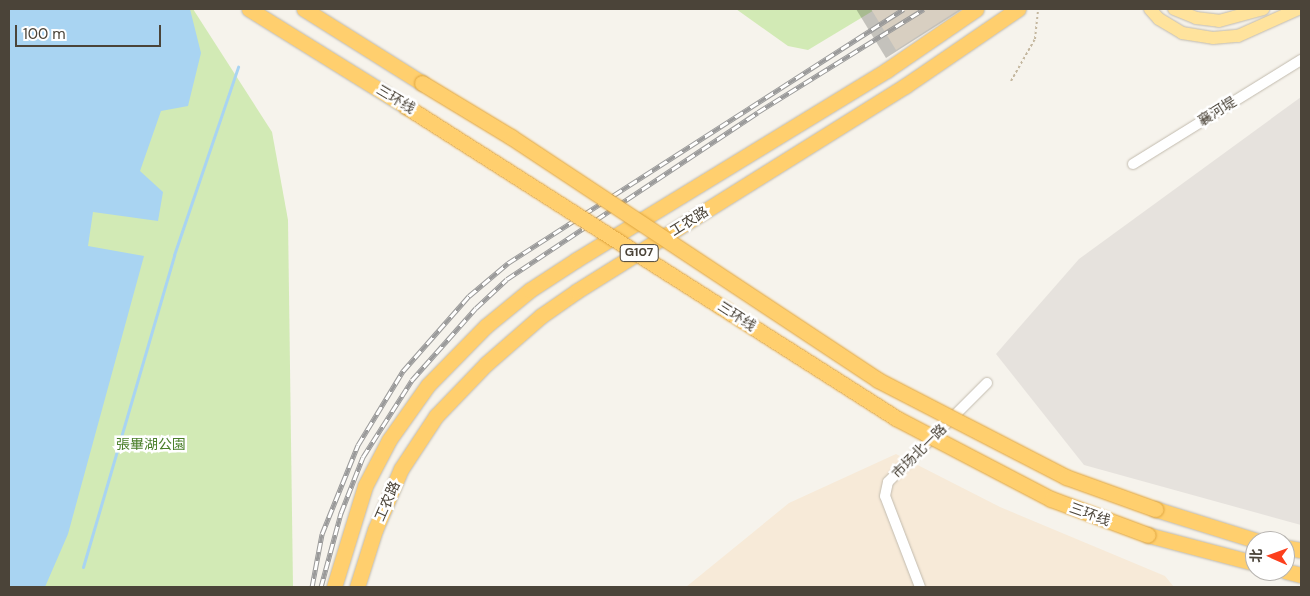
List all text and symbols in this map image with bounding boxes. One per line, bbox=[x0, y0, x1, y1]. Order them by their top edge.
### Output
scale bar bbox=[18, 15, 164, 47]
text: 100 m bbox=[23, 24, 66, 44]
street label: 三环线 bbox=[374, 81, 418, 117]
street label: 襄河堤 bbox=[1195, 93, 1239, 129]
street label: 工农路 bbox=[667, 203, 711, 239]
road number: G107 bbox=[619, 244, 659, 262]
street label: 三环线 bbox=[715, 298, 759, 334]
street label: 市场北一路 bbox=[888, 420, 950, 482]
park label: 張畢湖公園 bbox=[116, 436, 186, 452]
street label: 工农路 bbox=[371, 478, 403, 524]
street label: 三环线 bbox=[1067, 499, 1113, 529]
north arrow bbox=[1245, 531, 1295, 581]
text: 北 bbox=[1247, 548, 1265, 563]

